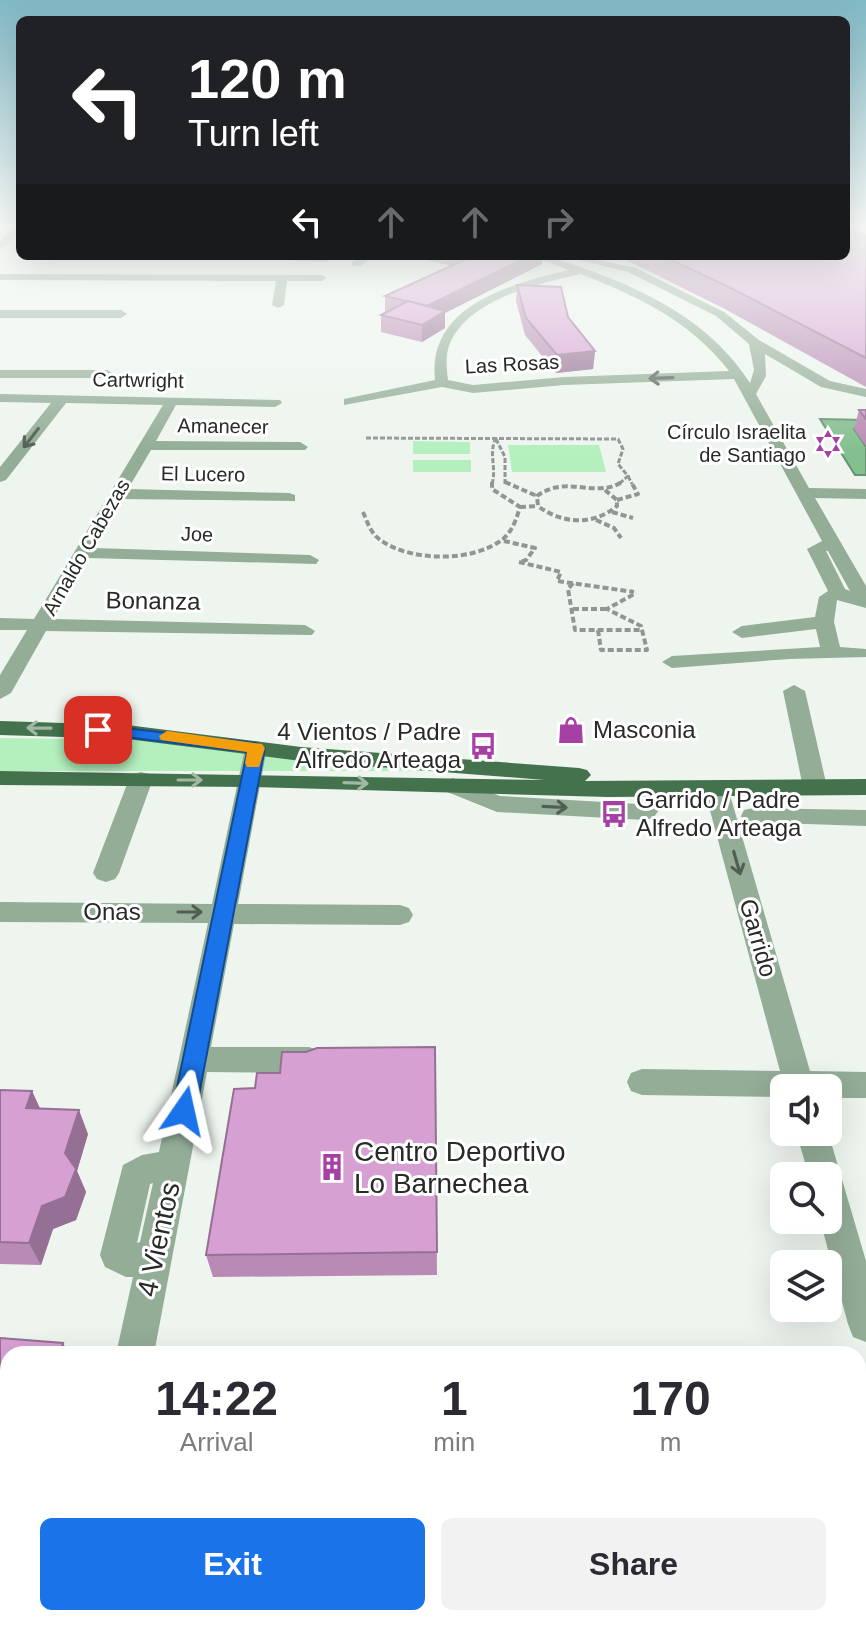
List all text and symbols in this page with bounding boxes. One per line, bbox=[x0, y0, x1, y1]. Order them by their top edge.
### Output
text: 120 m bbox=[188, 47, 347, 110]
icon: left bbox=[56, 48, 160, 152]
text: Turn left bbox=[188, 113, 319, 154]
icon: left bbox=[285, 200, 329, 244]
icon: ahead bbox=[369, 200, 413, 244]
icon: ahead bbox=[453, 200, 497, 244]
icon: right bbox=[537, 200, 581, 244]
street label: Las Rosas bbox=[464, 351, 560, 377]
street label: Cartwright bbox=[92, 368, 184, 392]
one-way arrow bbox=[648, 370, 675, 385]
street label: Amanecer bbox=[177, 414, 269, 438]
place label: Círculo Israelita de Santiago bbox=[667, 421, 807, 466]
one-way arrow bbox=[22, 427, 40, 448]
synagogue icon: Círculo Israelita de Santiago bbox=[813, 429, 843, 459]
street label: El Lucero bbox=[161, 462, 245, 486]
street label: Arnaldo Cabezas bbox=[38, 475, 134, 619]
street label: Joe bbox=[181, 522, 213, 546]
street label: Bonanza bbox=[105, 586, 201, 615]
pin bbox=[64, 696, 132, 764]
icon: arrive bbox=[76, 708, 120, 752]
shop icon: Masconia bbox=[556, 715, 586, 745]
place label: Masconia bbox=[593, 716, 696, 743]
place label: 4 Vientos / Padre Alfredo Arteaga bbox=[277, 718, 462, 773]
one-way arrow bbox=[26, 721, 53, 736]
bus stop icon: 4 Vientos / Padre Alfredo Arteaga bbox=[468, 731, 498, 761]
one-way arrow bbox=[176, 772, 203, 788]
one-way arrow bbox=[342, 776, 369, 791]
place label: Garrido / Padre Alfredo Arteaga bbox=[636, 786, 802, 841]
bus stop icon: Garrido / Padre Alfredo Arteaga bbox=[599, 799, 629, 829]
one-way arrow bbox=[541, 800, 568, 815]
one-way arrow bbox=[731, 850, 745, 875]
street label: Garrido bbox=[734, 896, 782, 980]
street label: Onas bbox=[83, 898, 141, 925]
one-way arrow bbox=[176, 904, 203, 920]
position arrow bbox=[142, 1069, 226, 1153]
map controls bbox=[770, 1074, 842, 1322]
button: sound bbox=[770, 1074, 842, 1146]
place label: Centro Deportivo Lo Barnechea bbox=[354, 1136, 566, 1199]
building icon: Centro Deportivo Lo Barnechea bbox=[317, 1152, 347, 1182]
button: search bbox=[770, 1162, 842, 1234]
street label: 4 Vientos bbox=[131, 1179, 186, 1299]
button: layers bbox=[770, 1250, 842, 1322]
text: 14:22 bbox=[155, 1372, 278, 1425]
text: 1 bbox=[441, 1372, 468, 1425]
text: 170 bbox=[631, 1372, 711, 1425]
text: Arrival bbox=[180, 1427, 254, 1457]
text: min bbox=[433, 1427, 475, 1457]
text: m bbox=[660, 1427, 681, 1457]
button: Exit bbox=[40, 1518, 425, 1610]
button: Share bbox=[441, 1518, 826, 1610]

